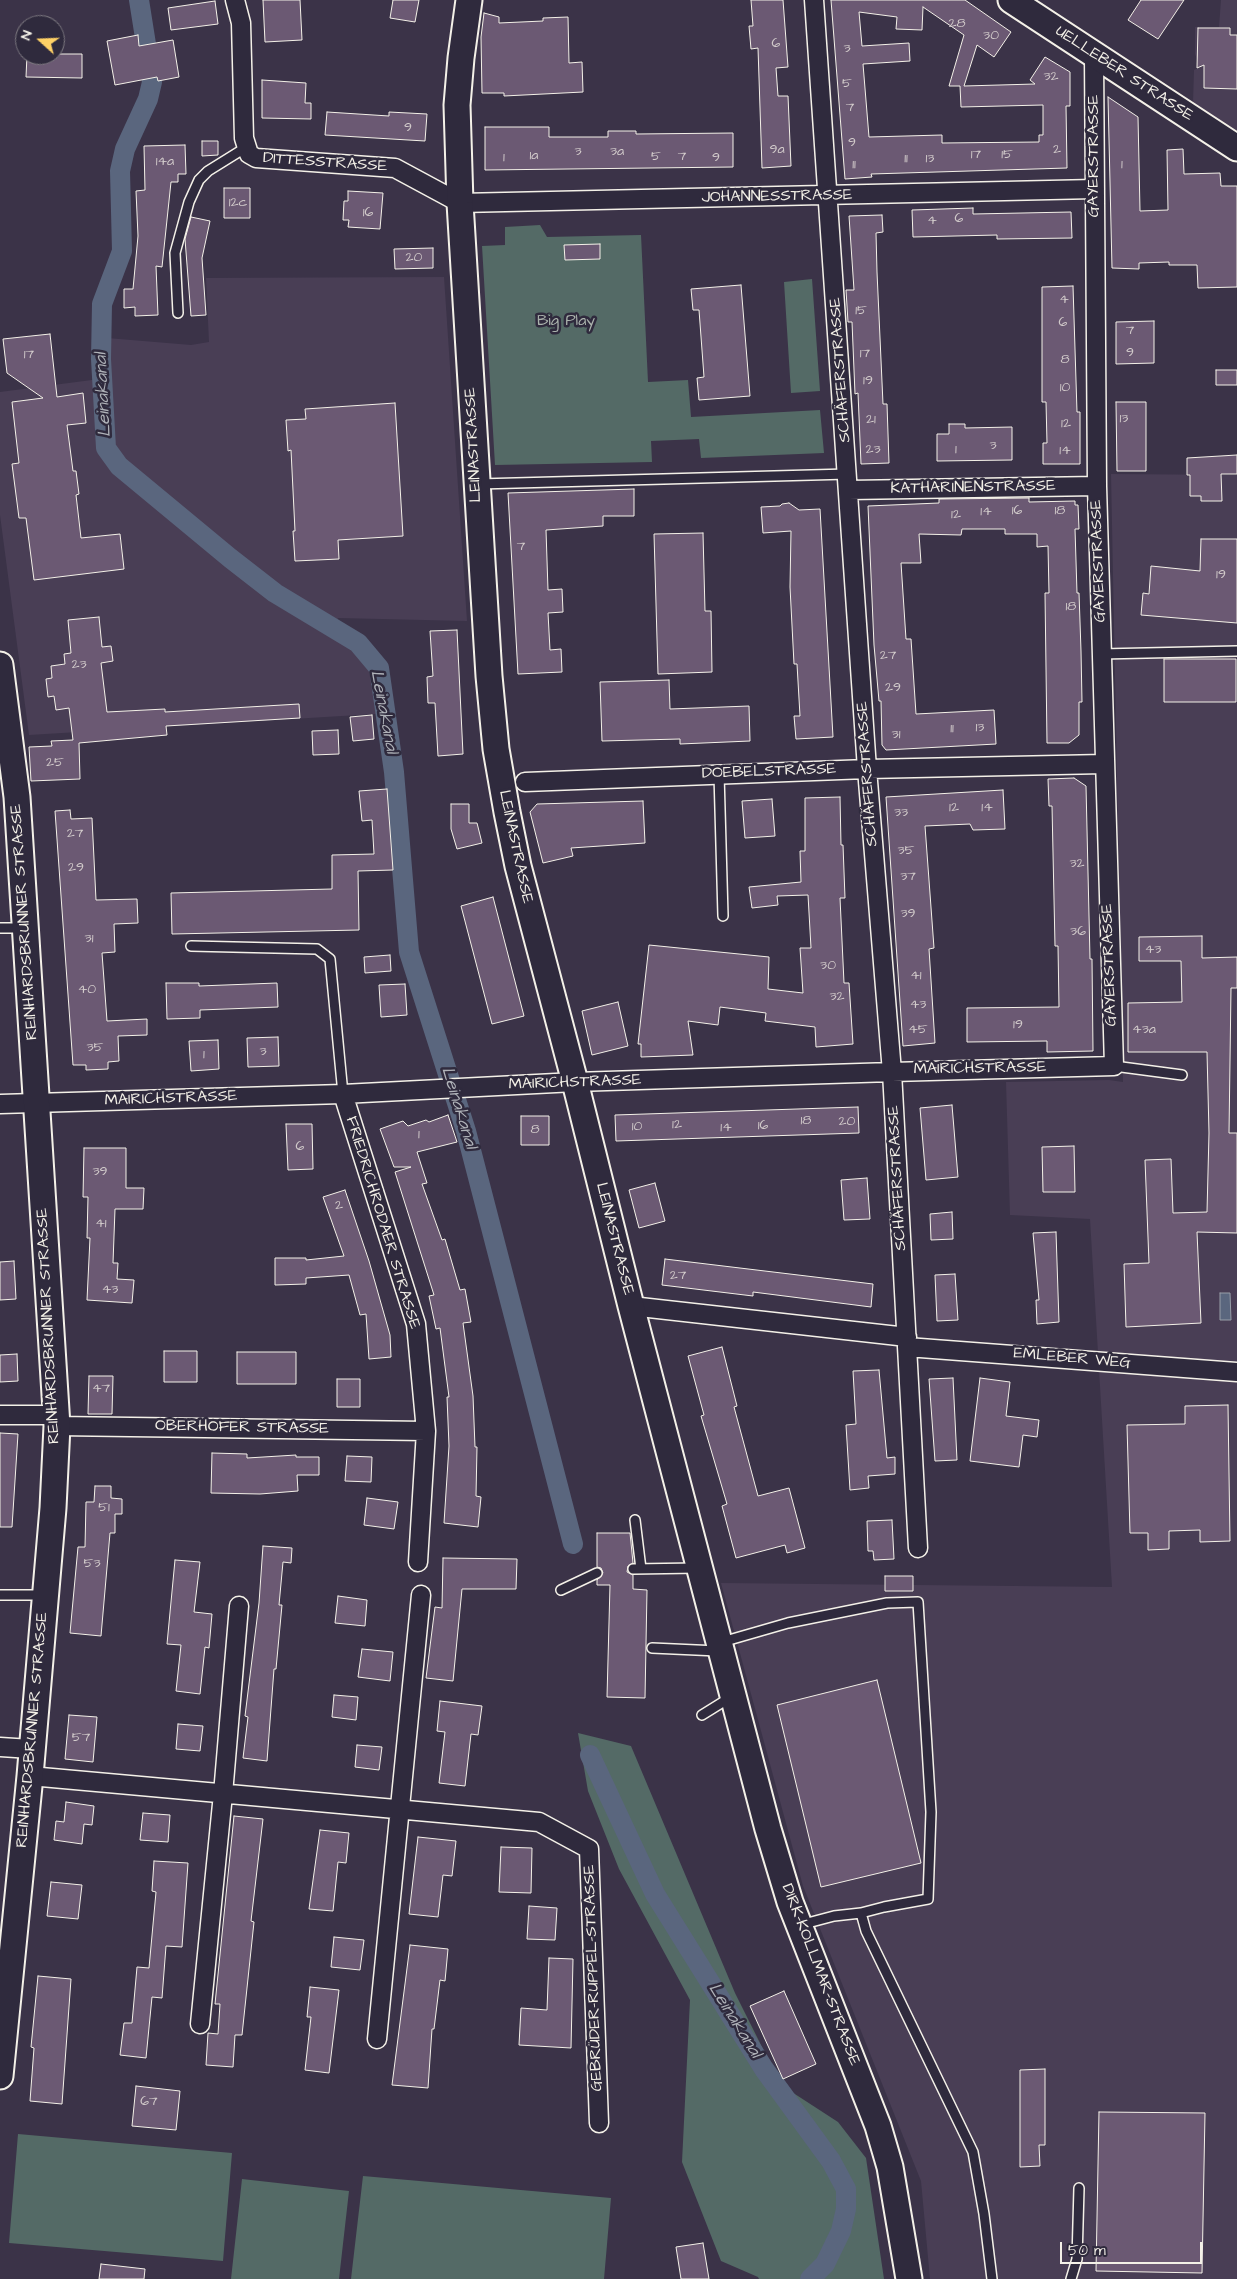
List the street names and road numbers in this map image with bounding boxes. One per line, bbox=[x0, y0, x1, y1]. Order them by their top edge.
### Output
street label: UELLEBER STRASSE bbox=[1051, 22, 1197, 126]
street label: GAYERSTRASSE bbox=[1085, 95, 1105, 217]
street label: DITTESSTRASSE bbox=[262, 149, 388, 177]
street label: JOHANNESSTRASSE bbox=[701, 186, 853, 208]
street label: SCHÄFERSTRASSE bbox=[826, 297, 856, 443]
street label: LEINASTRASSE bbox=[461, 387, 487, 503]
street label: KATHARINENSTRASSE bbox=[890, 477, 1056, 499]
street label: GAYERSTRASSE bbox=[1087, 499, 1111, 623]
street label: SCHÄFERSTRASSE bbox=[853, 701, 883, 847]
street label: DOEBELSTRASSE bbox=[701, 760, 837, 784]
street label: LEINASTRASSE bbox=[494, 789, 536, 905]
street label: REINHARDSBRUNNER STRASSE bbox=[7, 803, 43, 1041]
street label: GAYERSTRASSE bbox=[1098, 903, 1122, 1027]
street label: MAIRICHSTRASSE bbox=[913, 1058, 1047, 1080]
street label: MAIRICHSTRASSE bbox=[508, 1071, 642, 1095]
street label: MAIRICHSTRASSE bbox=[104, 1087, 238, 1111]
street label: SCHÄFERSTRASSE bbox=[885, 1105, 911, 1251]
street label: FRIEDRICHRODAER STRASSE bbox=[340, 1114, 424, 1332]
street label: LEINASTRASSE bbox=[591, 1181, 637, 1297]
street label: REINHARDSBRUNNER STRASSE bbox=[33, 1207, 65, 1445]
street label: EMLEBER WEG bbox=[1013, 1344, 1131, 1374]
street label: OBERHOFER STRASSE bbox=[155, 1417, 329, 1439]
street label: REINHARDSBRUNNER STRASSE bbox=[13, 1611, 53, 1849]
street label: GEBRÜDER-RUPPEL-STRASSE bbox=[580, 1864, 608, 2092]
street label: DIRK-KOLLMAR-STRASSE bbox=[776, 1881, 864, 2069]

